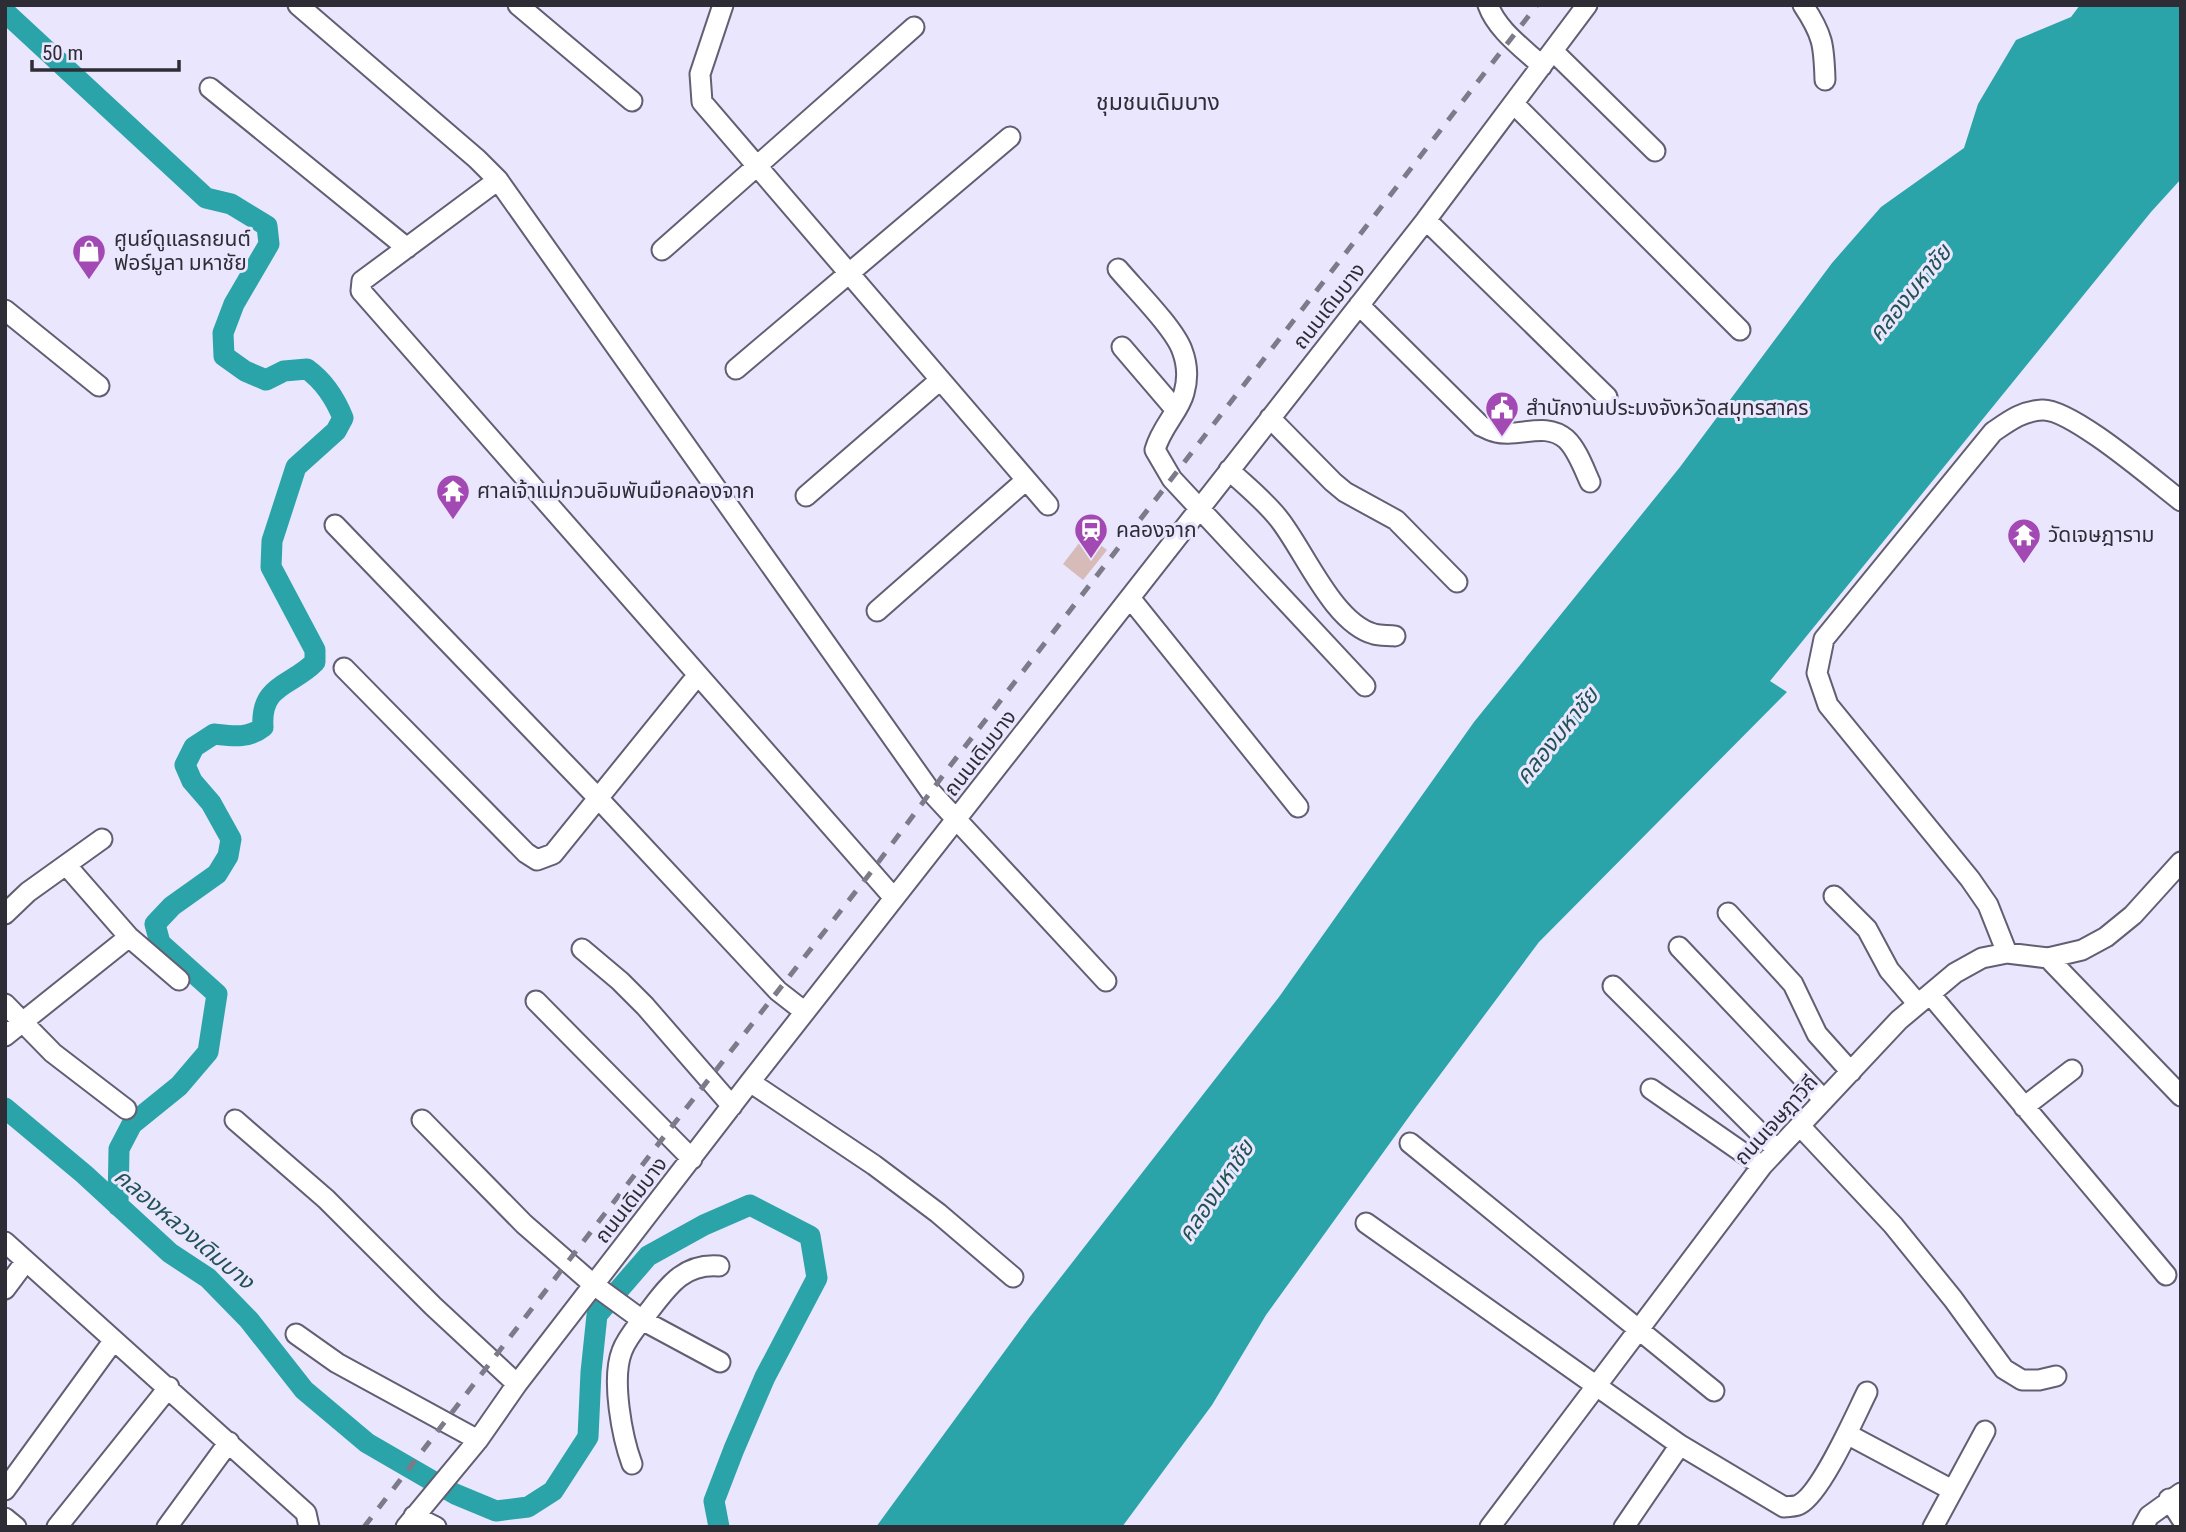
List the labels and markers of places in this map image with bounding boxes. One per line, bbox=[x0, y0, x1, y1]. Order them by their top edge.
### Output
place label: ศูนย์ดูแลรถยนต์ ฟอร์มูลา มหาชัย bbox=[114, 227, 251, 276]
shop icon: ศูนย์ดูแลรถยนต์ ฟอร์มูลา มหาชัย bbox=[70, 232, 108, 281]
public building icon: สำนักงานประมงจังหวัดสมุทรสาคร bbox=[1483, 389, 1521, 438]
place label: สำนักงานประมงจังหวัดสมุทรสาคร bbox=[1526, 396, 1809, 421]
temple icon: ศาลเจ้าแม่กวนอิมพันมือคลองจาก bbox=[434, 472, 472, 521]
place label: ศาลเจ้าแม่กวนอิมพันมือคลองจาก bbox=[477, 479, 755, 503]
station icon: คลองจาก bbox=[1072, 511, 1110, 560]
temple icon: วัดเจษฎาราม bbox=[2005, 516, 2043, 565]
place label: คลองจาก bbox=[1116, 518, 1197, 542]
place label: วัดเจษฎาราม bbox=[2048, 523, 2154, 547]

